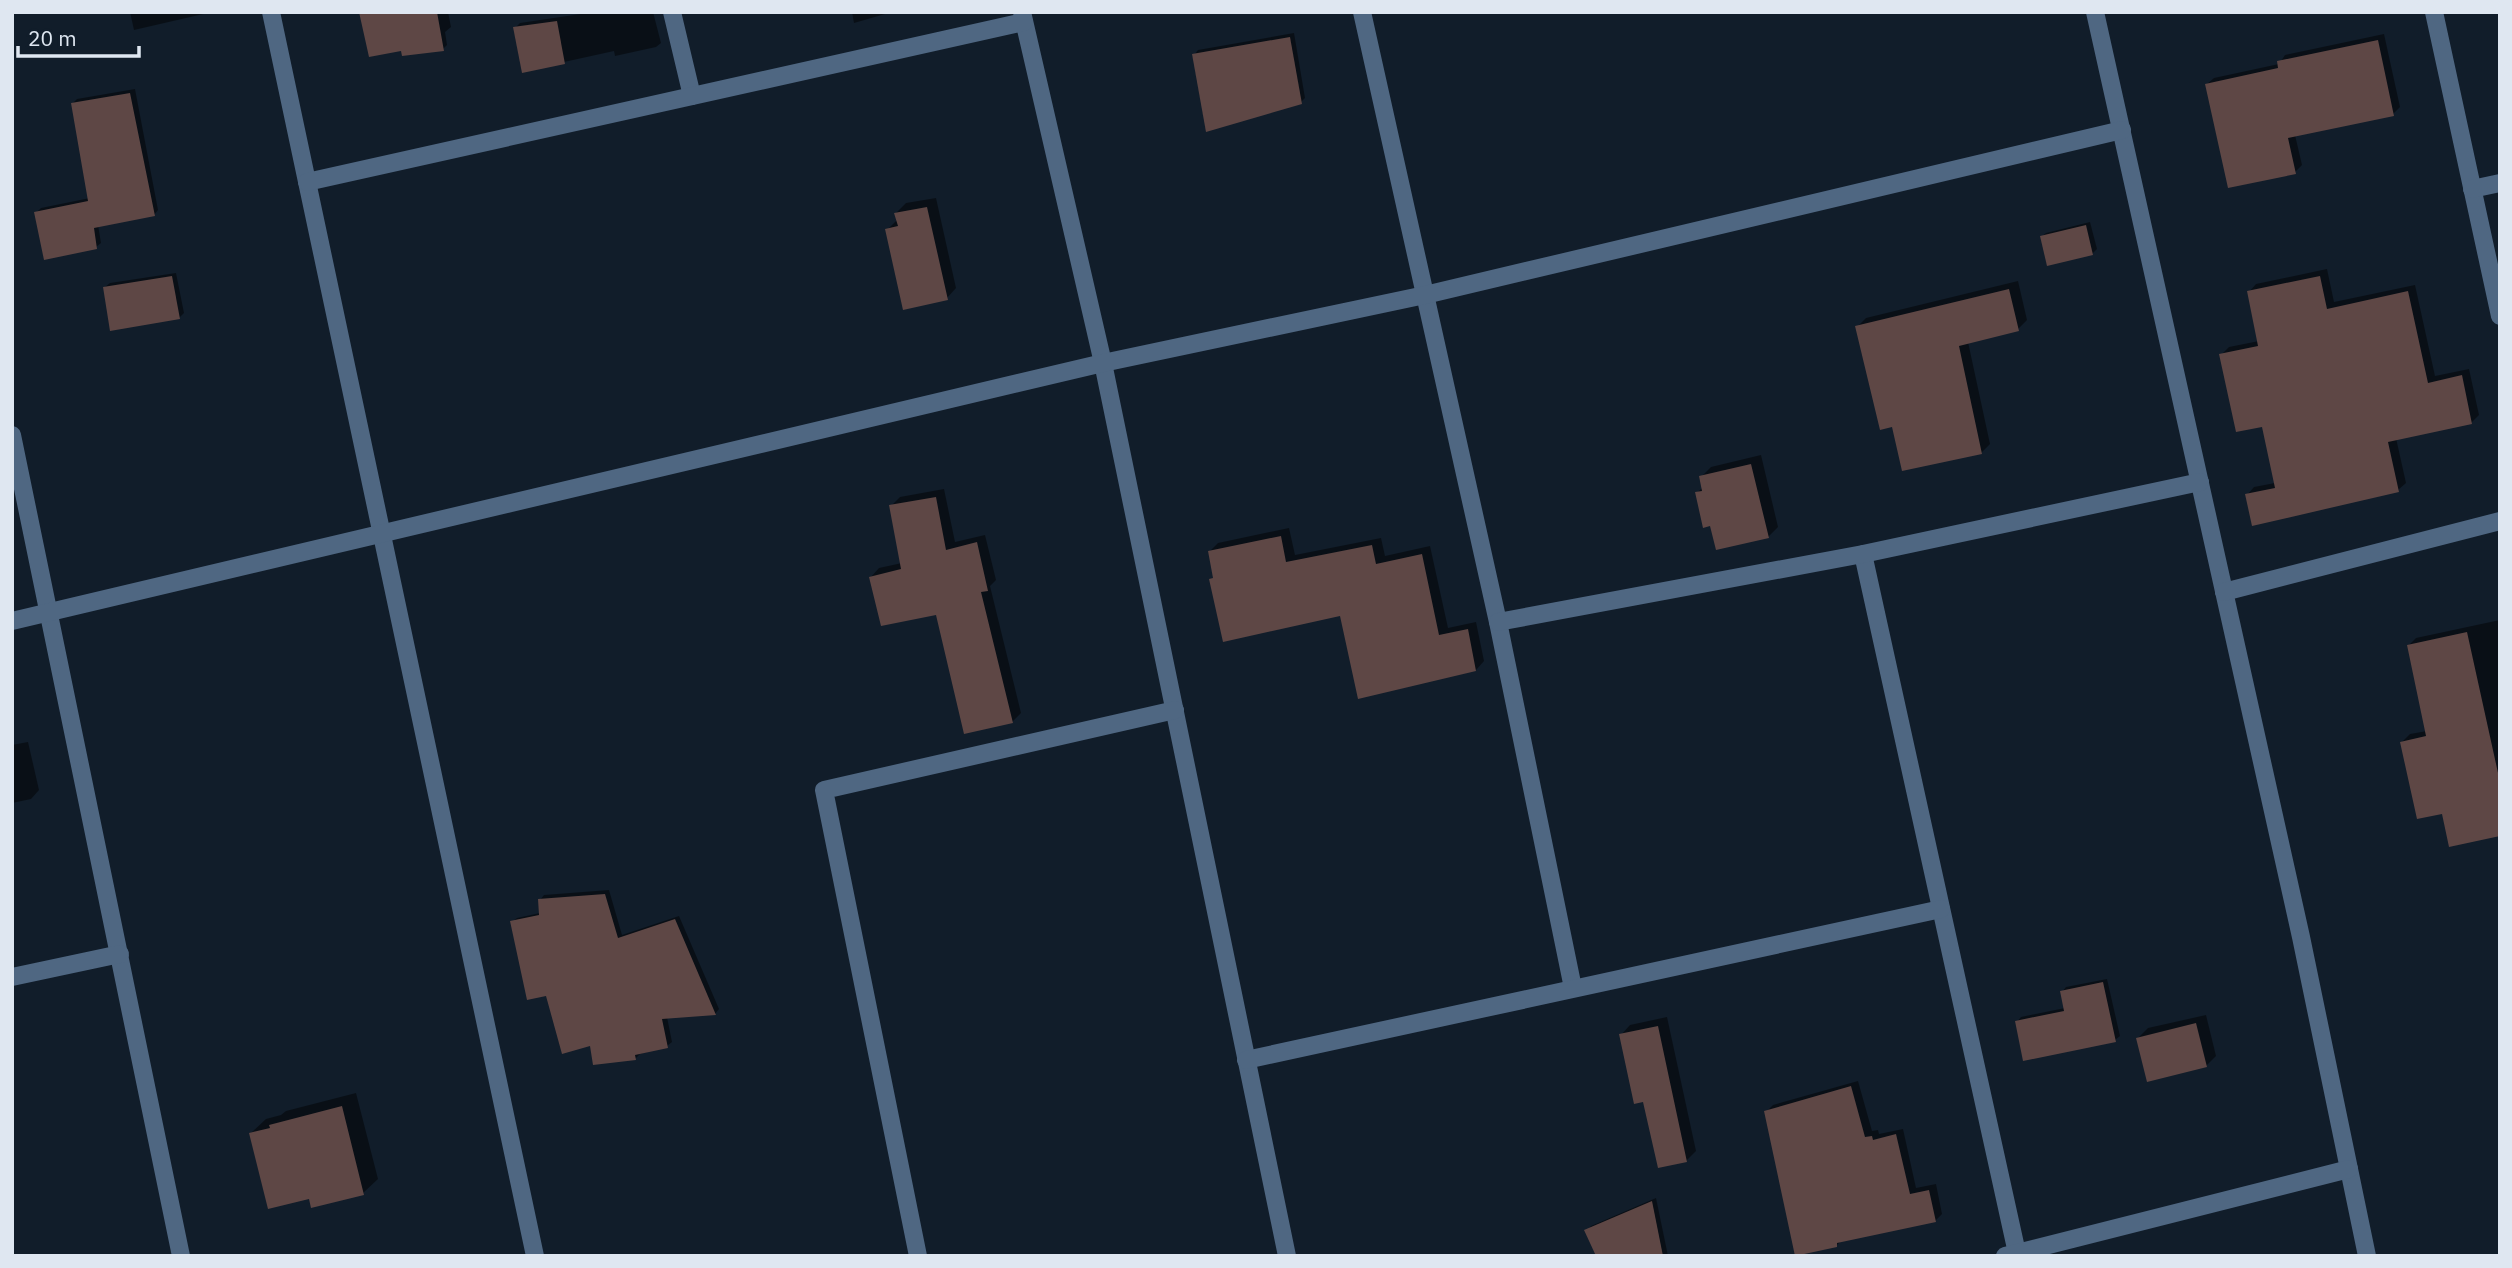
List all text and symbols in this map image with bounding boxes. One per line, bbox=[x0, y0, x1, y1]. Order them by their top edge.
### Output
scale bar bbox=[18, 14, 138, 58]
text: 20 m bbox=[28, 24, 77, 52]

